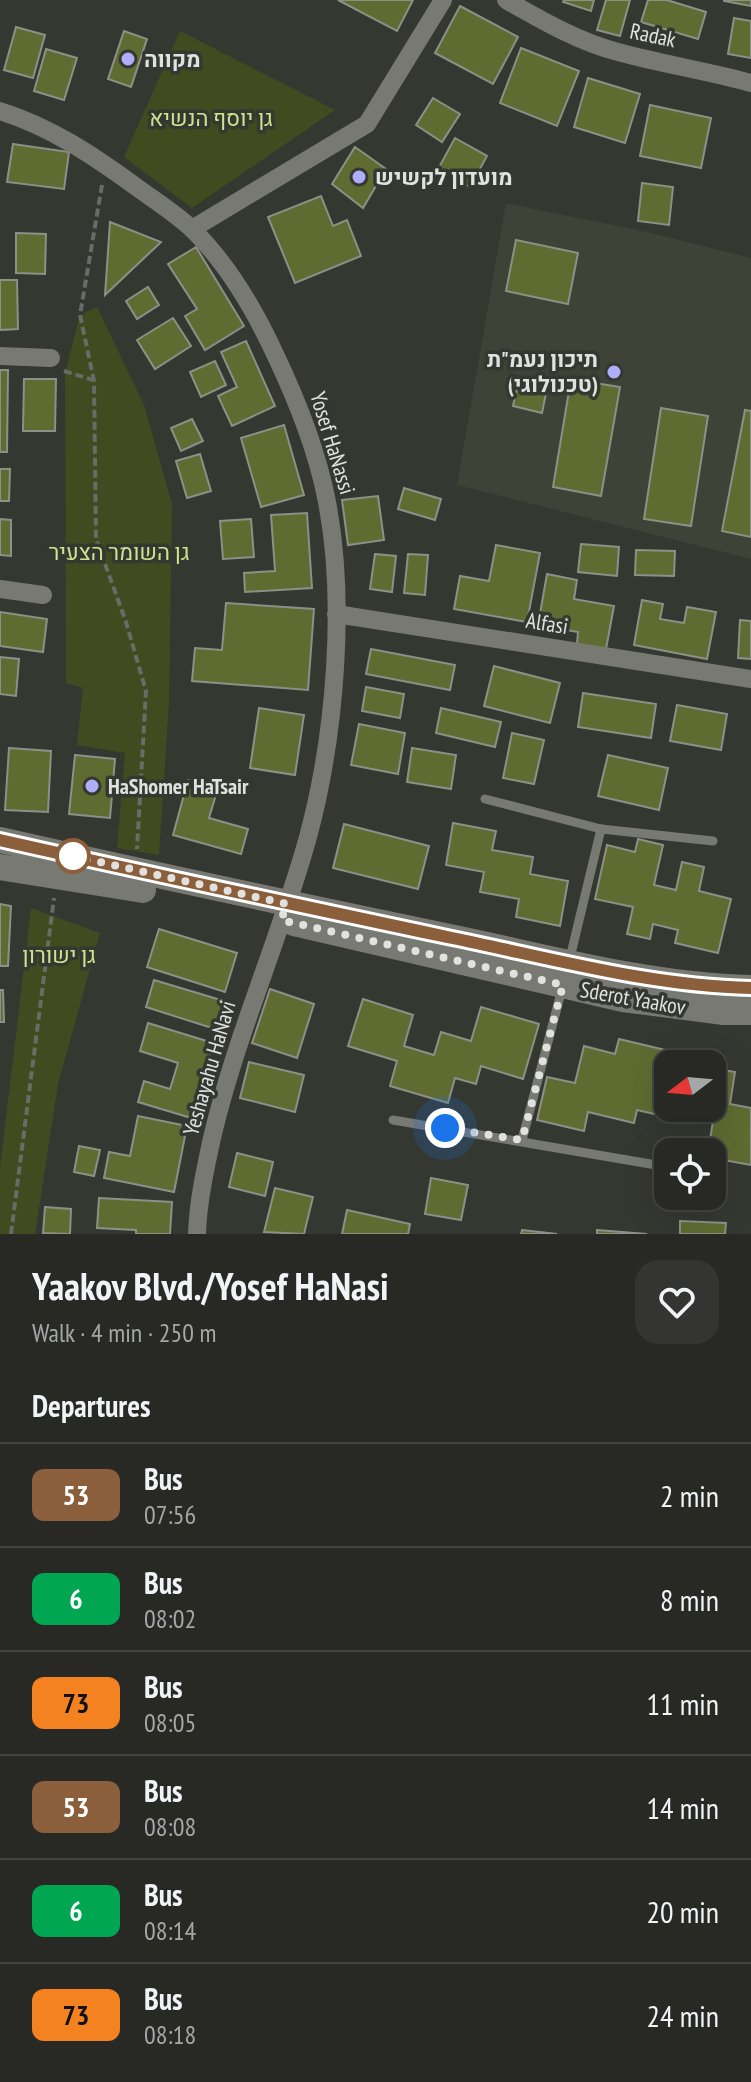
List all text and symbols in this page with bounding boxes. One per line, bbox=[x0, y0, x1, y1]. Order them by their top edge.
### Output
street label: Radak bbox=[627, 16, 679, 54]
place label: מקווה bbox=[144, 45, 201, 73]
marker: מקווה bbox=[119, 50, 137, 68]
park label: גן יוסף הנשיא bbox=[149, 104, 273, 132]
place label: מועדון לקשיש bbox=[375, 163, 513, 191]
marker: מועדון לקשיש bbox=[350, 168, 368, 186]
place label: תיכון נעמ"ת (טכנולוגי) bbox=[487, 345, 598, 398]
marker: תיכון נעמ"ת (טכנולוגי) bbox=[605, 363, 623, 381]
street label: Yosef HaNassi bbox=[304, 388, 362, 498]
park label: גן השומר הצעיר bbox=[49, 538, 189, 566]
street label: Alfasi bbox=[524, 606, 570, 640]
place label: HaShomer HaTsair bbox=[108, 772, 249, 800]
marker: HaShomer HaTsair bbox=[83, 777, 101, 795]
unlabelled marker bbox=[56, 839, 90, 873]
park label: גן ישורון bbox=[22, 941, 96, 969]
street label: Sderot Yaakov bbox=[578, 975, 688, 1021]
street label: Yeshayahu HaNavi bbox=[176, 997, 242, 1139]
north arrow bbox=[654, 1050, 726, 1122]
map controls bbox=[654, 1050, 726, 1210]
your location bbox=[425, 1108, 465, 1148]
button: locate bbox=[654, 1138, 726, 1210]
button: heart bbox=[635, 1260, 719, 1344]
text: Yaakov Blvd./Yosef HaNasi bbox=[32, 1261, 389, 1310]
text: Walk · 4 min · 250 m bbox=[32, 1316, 216, 1349]
text: Departures bbox=[32, 1386, 150, 1425]
text: Bus bbox=[144, 1459, 183, 1498]
text: 53 bbox=[63, 1476, 89, 1513]
text: 2 min bbox=[660, 1476, 719, 1515]
text: 07:56 bbox=[144, 1498, 196, 1531]
text: Bus bbox=[144, 1563, 183, 1602]
text: 6 bbox=[69, 1580, 83, 1617]
text: 8 min bbox=[660, 1580, 719, 1619]
text: 08:02 bbox=[144, 1602, 196, 1635]
text: Bus bbox=[144, 1667, 183, 1706]
text: 73 bbox=[63, 1684, 89, 1721]
text: 11 min bbox=[646, 1684, 719, 1723]
text: 08:05 bbox=[144, 1706, 196, 1739]
text: Bus bbox=[144, 1771, 183, 1810]
text: 53 bbox=[63, 1788, 89, 1825]
text: 14 min bbox=[646, 1788, 719, 1827]
text: 08:08 bbox=[144, 1810, 196, 1843]
text: Bus bbox=[144, 1875, 183, 1914]
text: 6 bbox=[69, 1892, 83, 1929]
text: 20 min bbox=[646, 1892, 719, 1931]
text: 08:14 bbox=[144, 1914, 196, 1947]
text: Bus bbox=[144, 1979, 183, 2018]
text: 73 bbox=[63, 1996, 89, 2033]
text: 24 min bbox=[646, 1996, 719, 2035]
text: 08:18 bbox=[144, 2018, 196, 2051]

